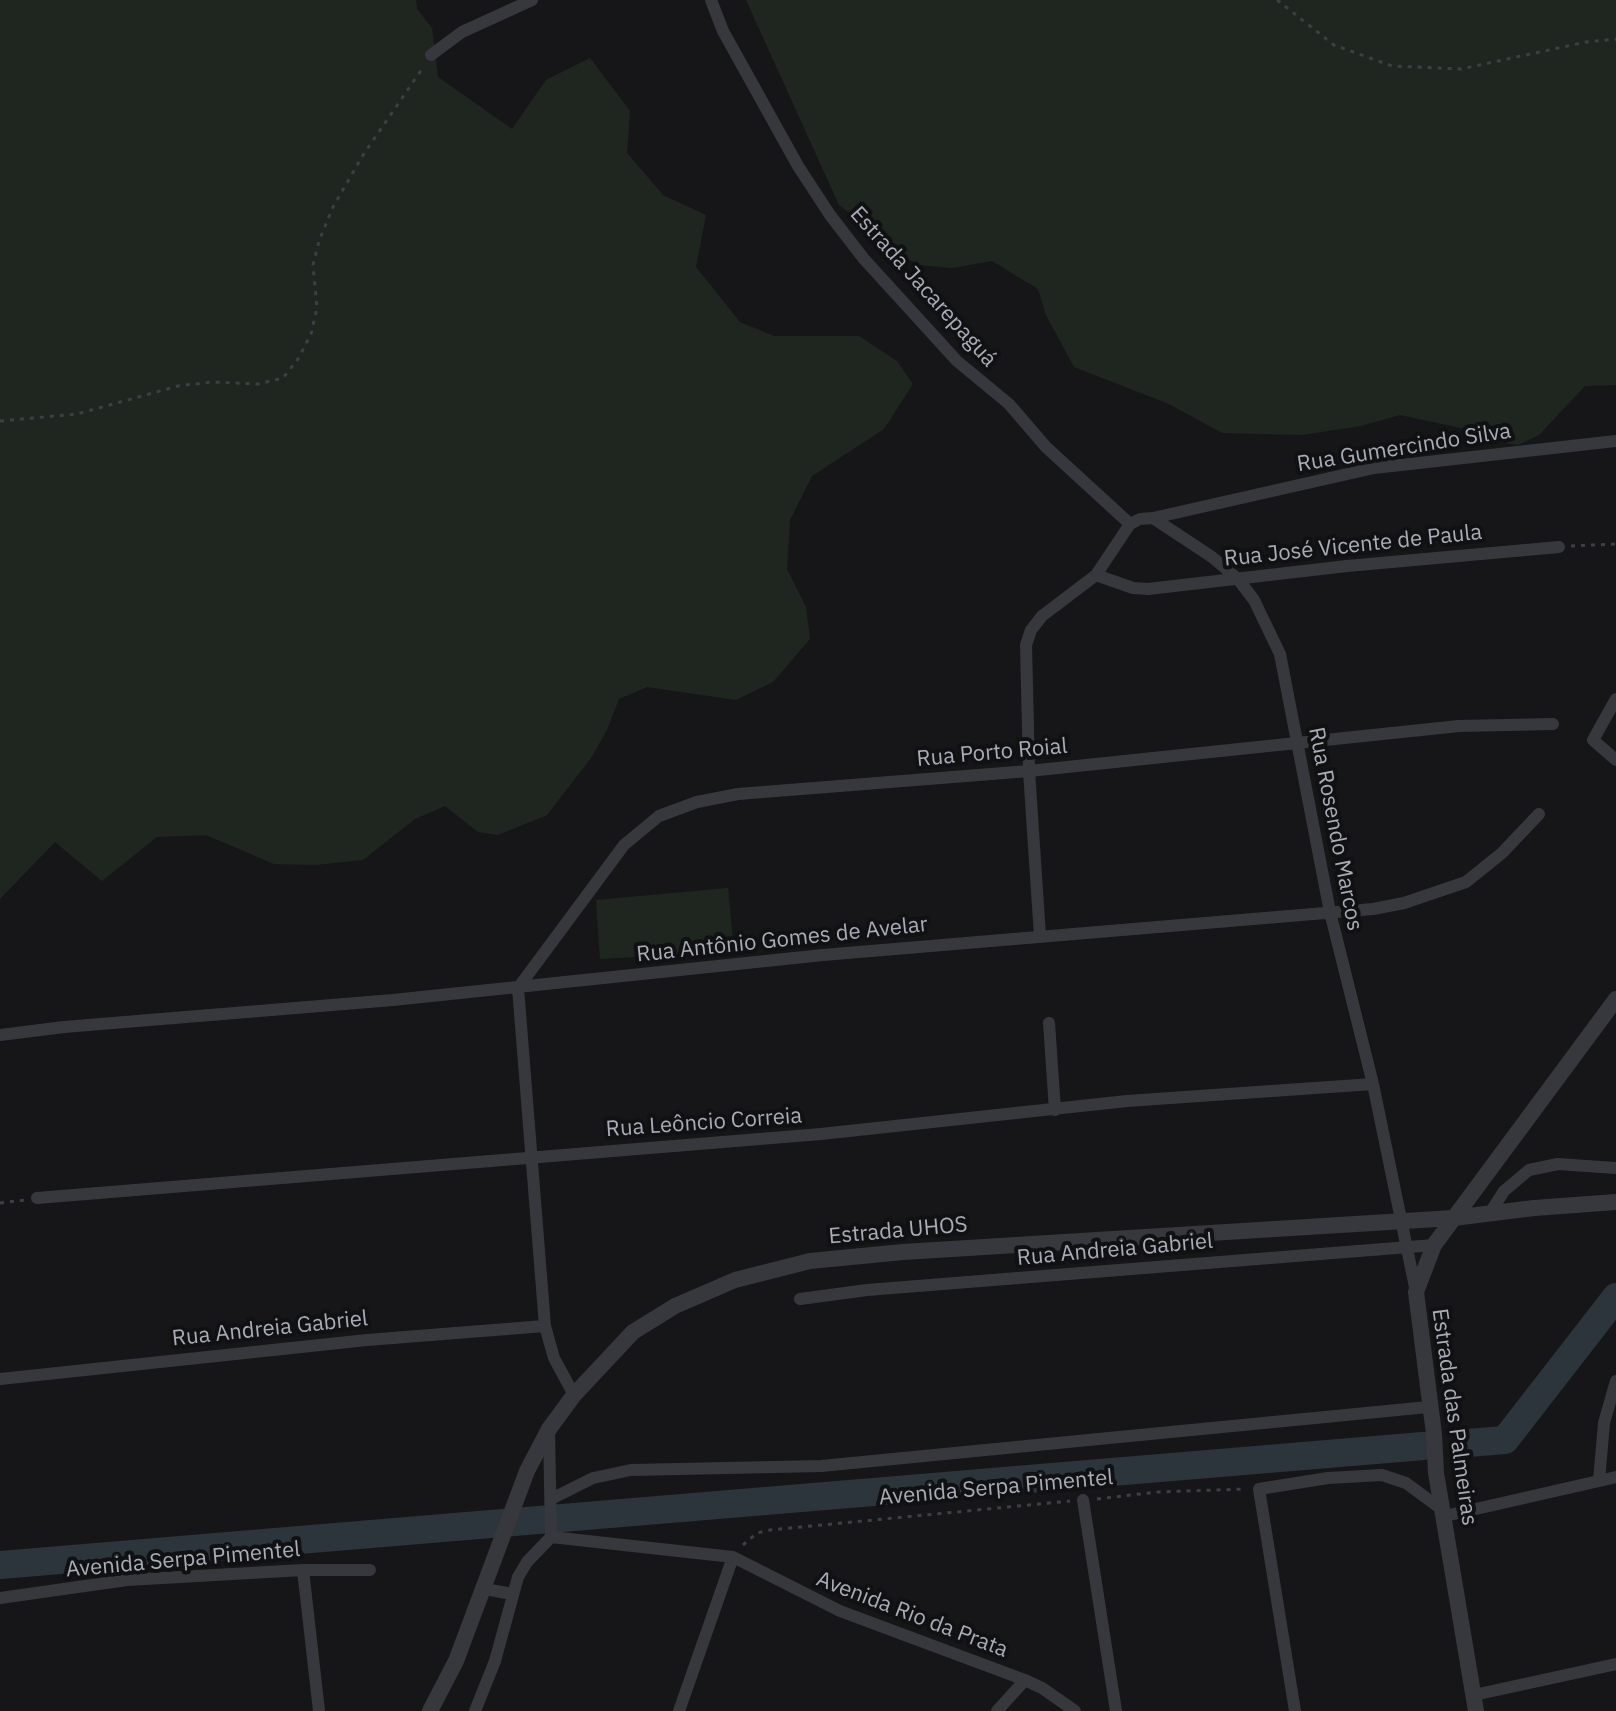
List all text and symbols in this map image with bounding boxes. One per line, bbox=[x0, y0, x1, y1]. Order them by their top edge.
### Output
street label: Estrada Jacarepaguá bbox=[844, 201, 1002, 373]
street label: Rua Gumercindo Silva bbox=[1295, 418, 1513, 478]
street label: Rua José Vicente de Paula bbox=[1223, 519, 1483, 573]
street label: Rua Rosendo Marcos bbox=[1302, 725, 1368, 933]
street label: Rua Porto Roial bbox=[915, 733, 1069, 773]
street label: Rua Antônio Gomes de Avelar bbox=[635, 912, 929, 968]
street label: Rua Leôncio Correia bbox=[605, 1103, 803, 1143]
street label: Estrada UHOS bbox=[827, 1212, 969, 1250]
street label: Rua Andreia Gabriel bbox=[1016, 1228, 1214, 1272]
street label: Rua Andreia Gabriel bbox=[171, 1306, 369, 1352]
street label: Estrada das Palmeiras bbox=[1426, 1307, 1482, 1527]
street label: Avenida Serpa Pimentel bbox=[878, 1465, 1114, 1511]
street label: Avenida Serpa Pimentel bbox=[65, 1537, 301, 1583]
street label: Avenida Rio da Prata bbox=[812, 1566, 1012, 1664]

